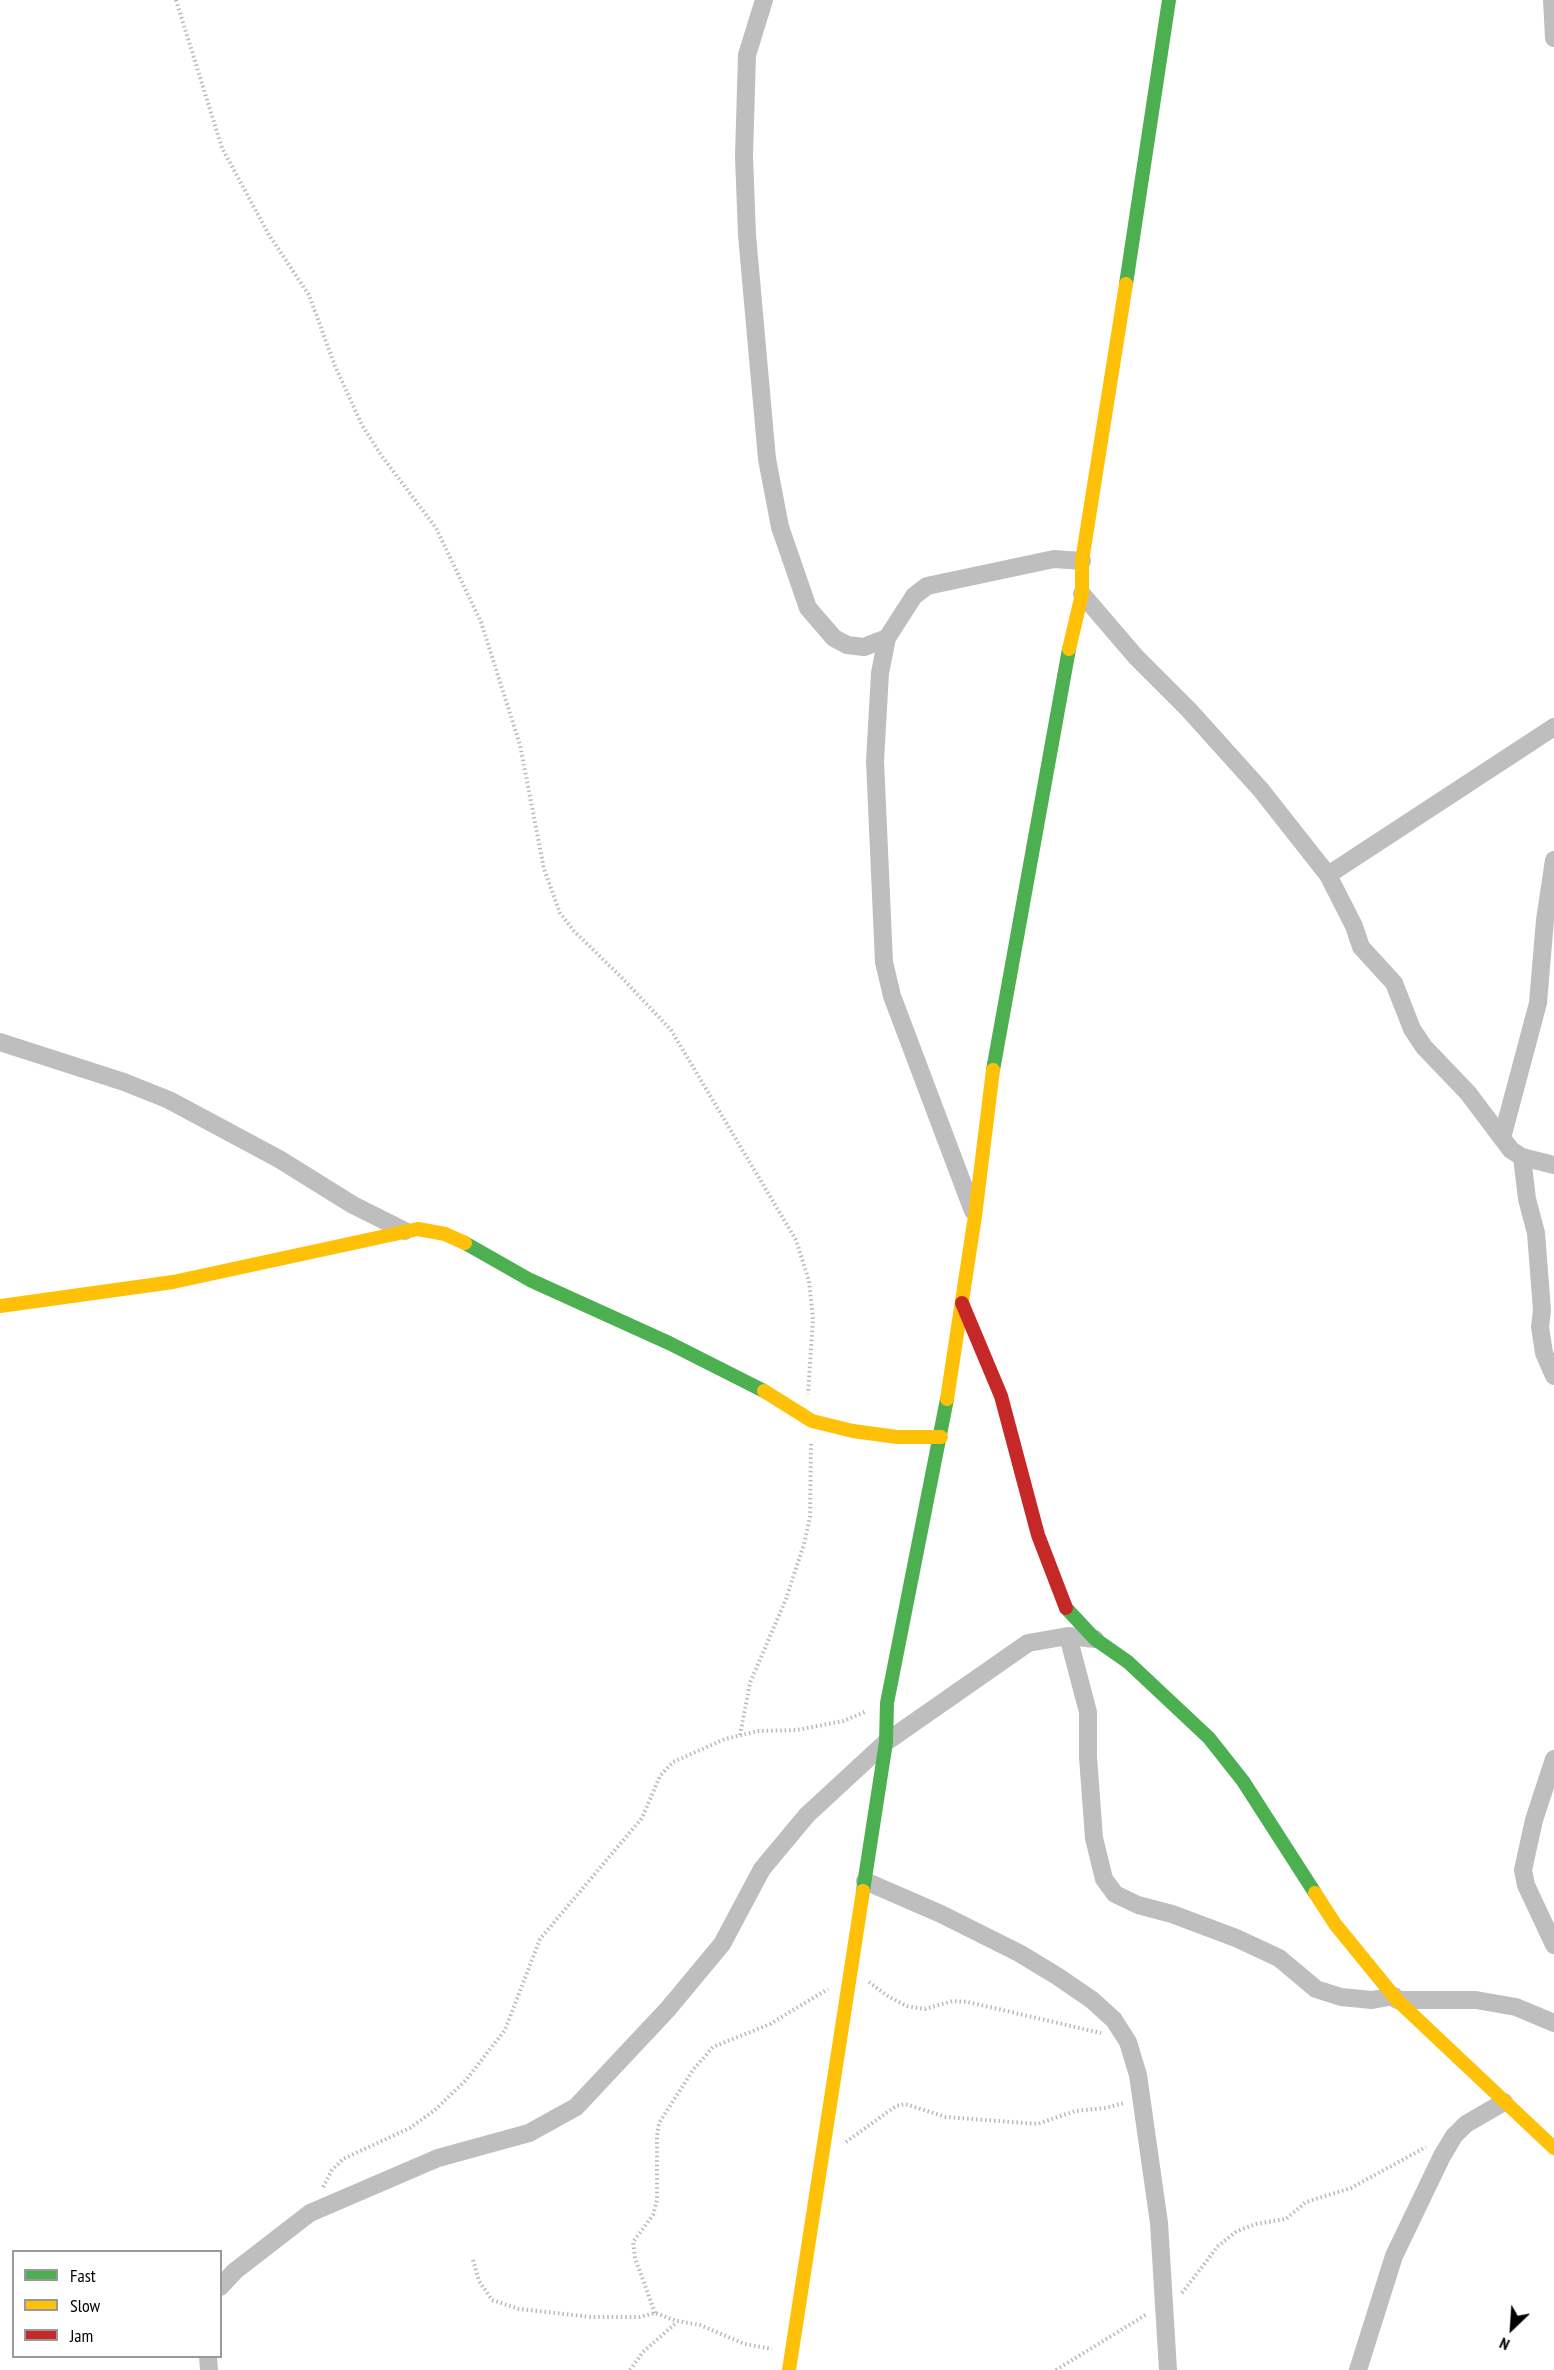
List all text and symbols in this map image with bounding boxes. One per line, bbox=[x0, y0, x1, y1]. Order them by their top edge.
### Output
legend bbox=[12, 2250, 222, 2358]
text: Fast bbox=[70, 2264, 96, 2287]
text: Slow bbox=[70, 2294, 100, 2317]
north arrow bbox=[1482, 2298, 1542, 2358]
text: Jam bbox=[70, 2324, 93, 2347]
text: N bbox=[1496, 2333, 1513, 2355]

